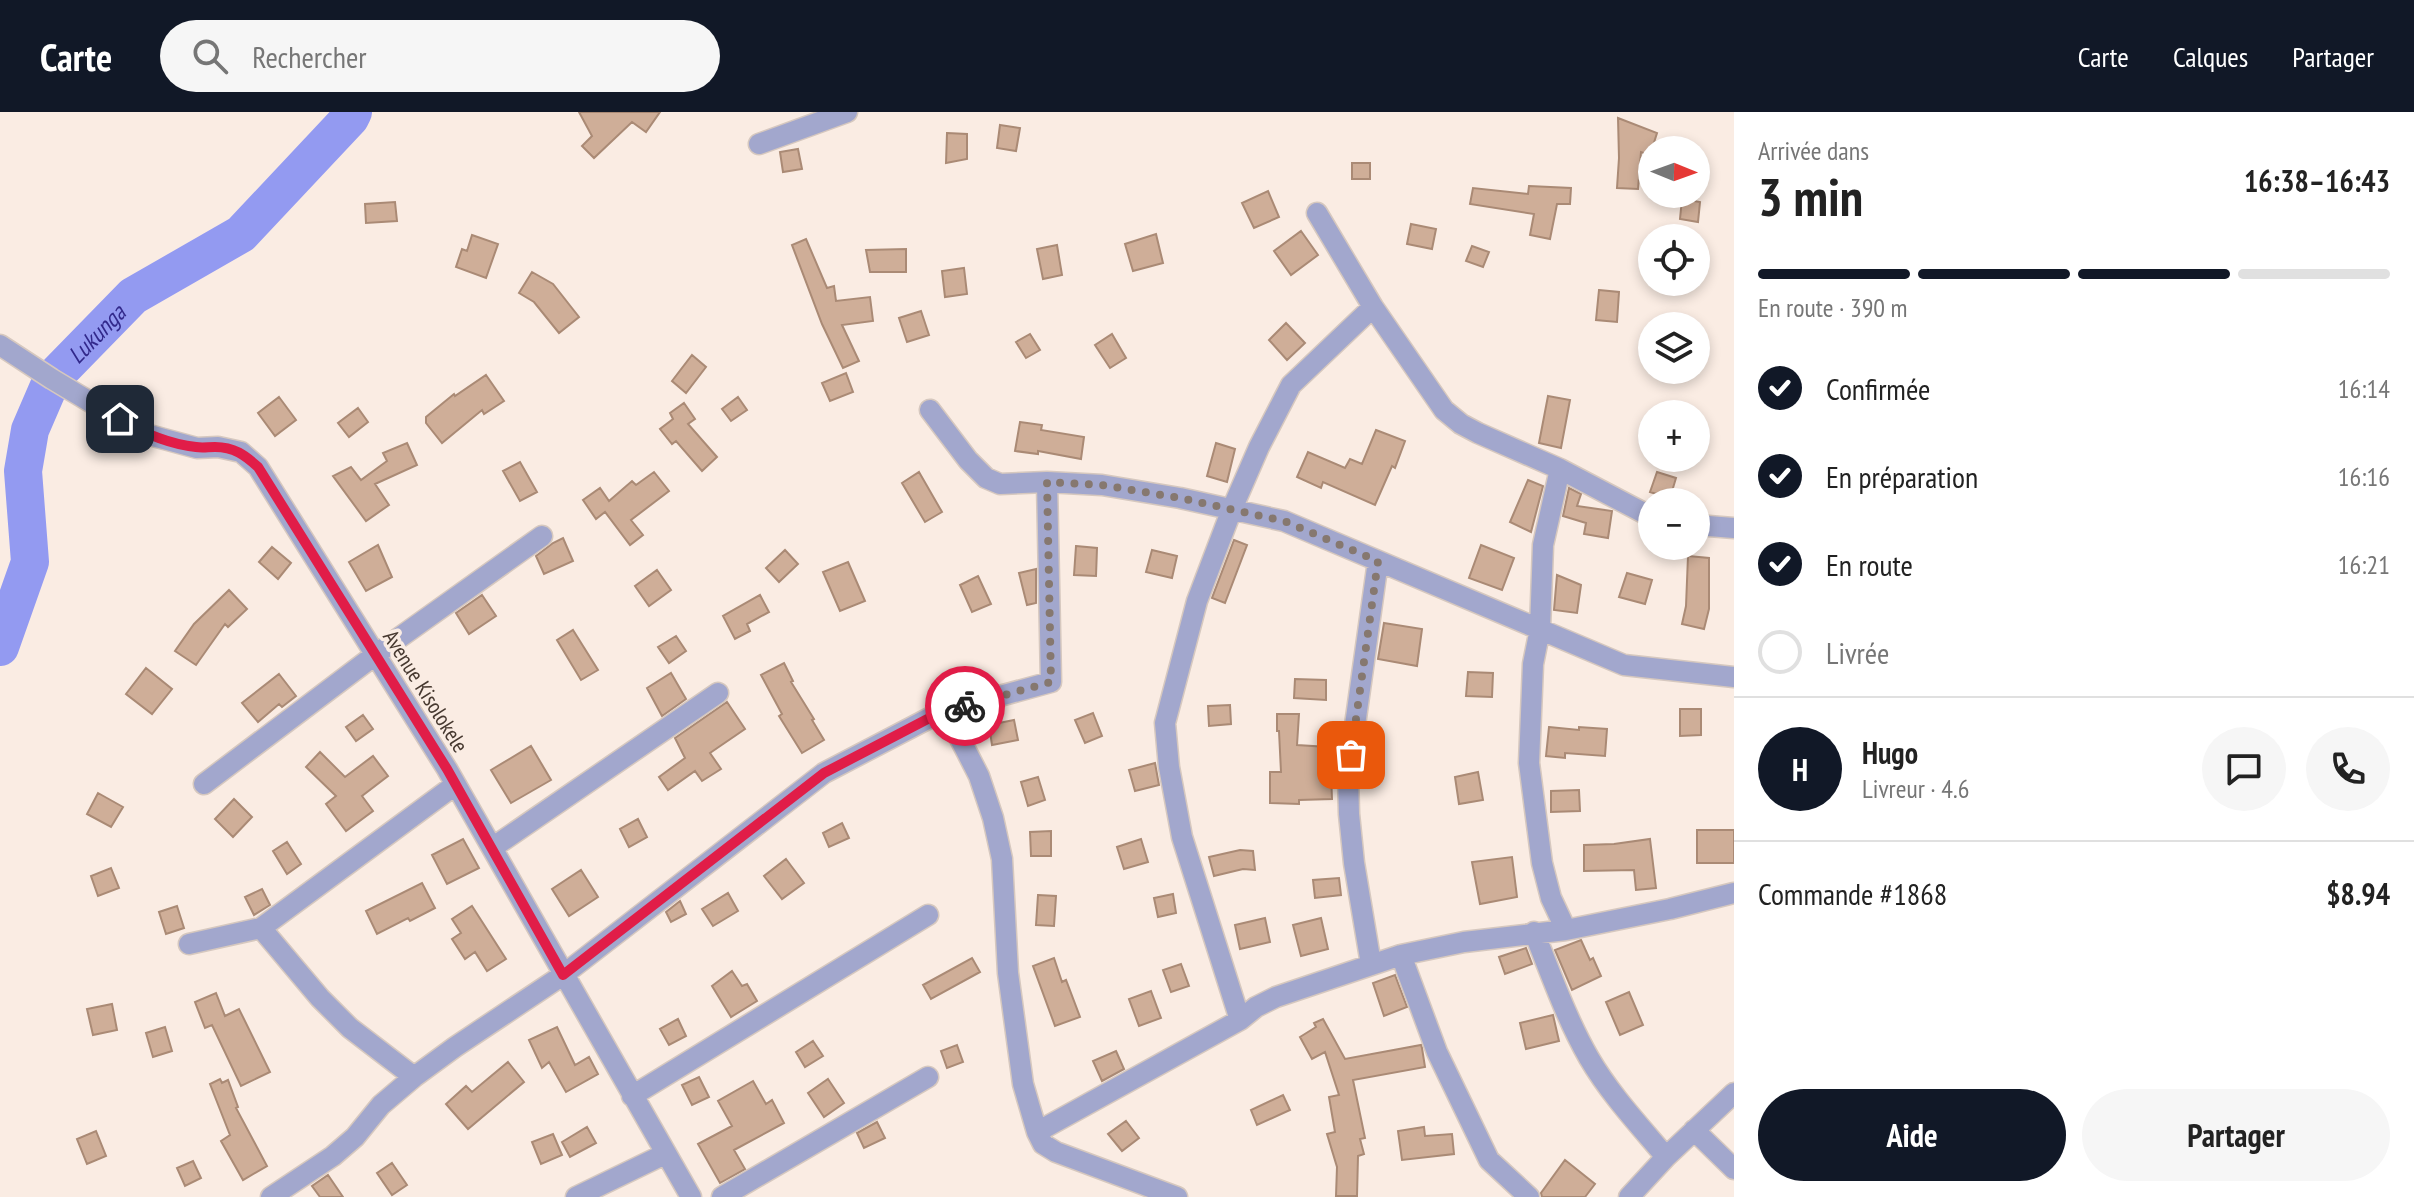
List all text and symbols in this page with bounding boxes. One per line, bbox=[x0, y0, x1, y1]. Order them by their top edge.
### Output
search box bbox=[160, 20, 720, 92]
text: Carte bbox=[40, 32, 112, 81]
icon: search bbox=[188, 34, 232, 78]
text: Rechercher bbox=[252, 37, 367, 76]
text: Carte bbox=[2078, 38, 2129, 75]
text: Calques bbox=[2173, 38, 2248, 75]
text: Partager bbox=[2292, 38, 2374, 75]
text: Arrivée dans bbox=[1758, 134, 1869, 167]
north arrow bbox=[1638, 136, 1710, 208]
map controls bbox=[1638, 136, 1710, 560]
text: 16:38–16:43 bbox=[2244, 161, 2390, 200]
text: 3 min bbox=[1758, 163, 1863, 230]
button: locate bbox=[1638, 224, 1710, 296]
text: En route · 390 m bbox=[1758, 291, 1908, 324]
water label: Lukunga bbox=[61, 297, 133, 370]
button: layers bbox=[1638, 312, 1710, 384]
icon: check bbox=[1758, 366, 1802, 410]
text: Confirmée bbox=[1826, 369, 1930, 408]
text: 16:14 bbox=[2338, 372, 2390, 405]
pin bbox=[86, 385, 154, 453]
icon: home bbox=[98, 397, 142, 441]
button: + bbox=[1638, 400, 1710, 472]
icon: check bbox=[1758, 454, 1802, 498]
text: En préparation bbox=[1826, 457, 1978, 496]
text: 16:16 bbox=[2338, 460, 2390, 493]
button: − bbox=[1638, 488, 1710, 560]
icon: check bbox=[1758, 542, 1802, 586]
text: En route bbox=[1826, 545, 1913, 584]
text: 16:21 bbox=[2338, 548, 2390, 581]
street label: Avenue Kisolokele bbox=[377, 625, 475, 757]
text: Livrée bbox=[1826, 633, 1889, 672]
courier bbox=[925, 666, 1005, 746]
icon: bike bbox=[943, 684, 987, 728]
pin bbox=[1317, 721, 1385, 789]
button: chat bbox=[2202, 727, 2286, 811]
button: phone bbox=[2306, 727, 2390, 811]
icon: bag bbox=[1329, 733, 1373, 777]
text: Hugo bbox=[1862, 733, 1918, 772]
text: H bbox=[1792, 750, 1808, 789]
text: Livreur · 4.6 bbox=[1862, 772, 1969, 805]
text: Commande #1868 bbox=[1758, 874, 1947, 913]
text: $8.94 bbox=[2326, 874, 2390, 913]
button: Aide bbox=[1758, 1089, 2066, 1181]
button: Partager bbox=[2082, 1089, 2390, 1181]

